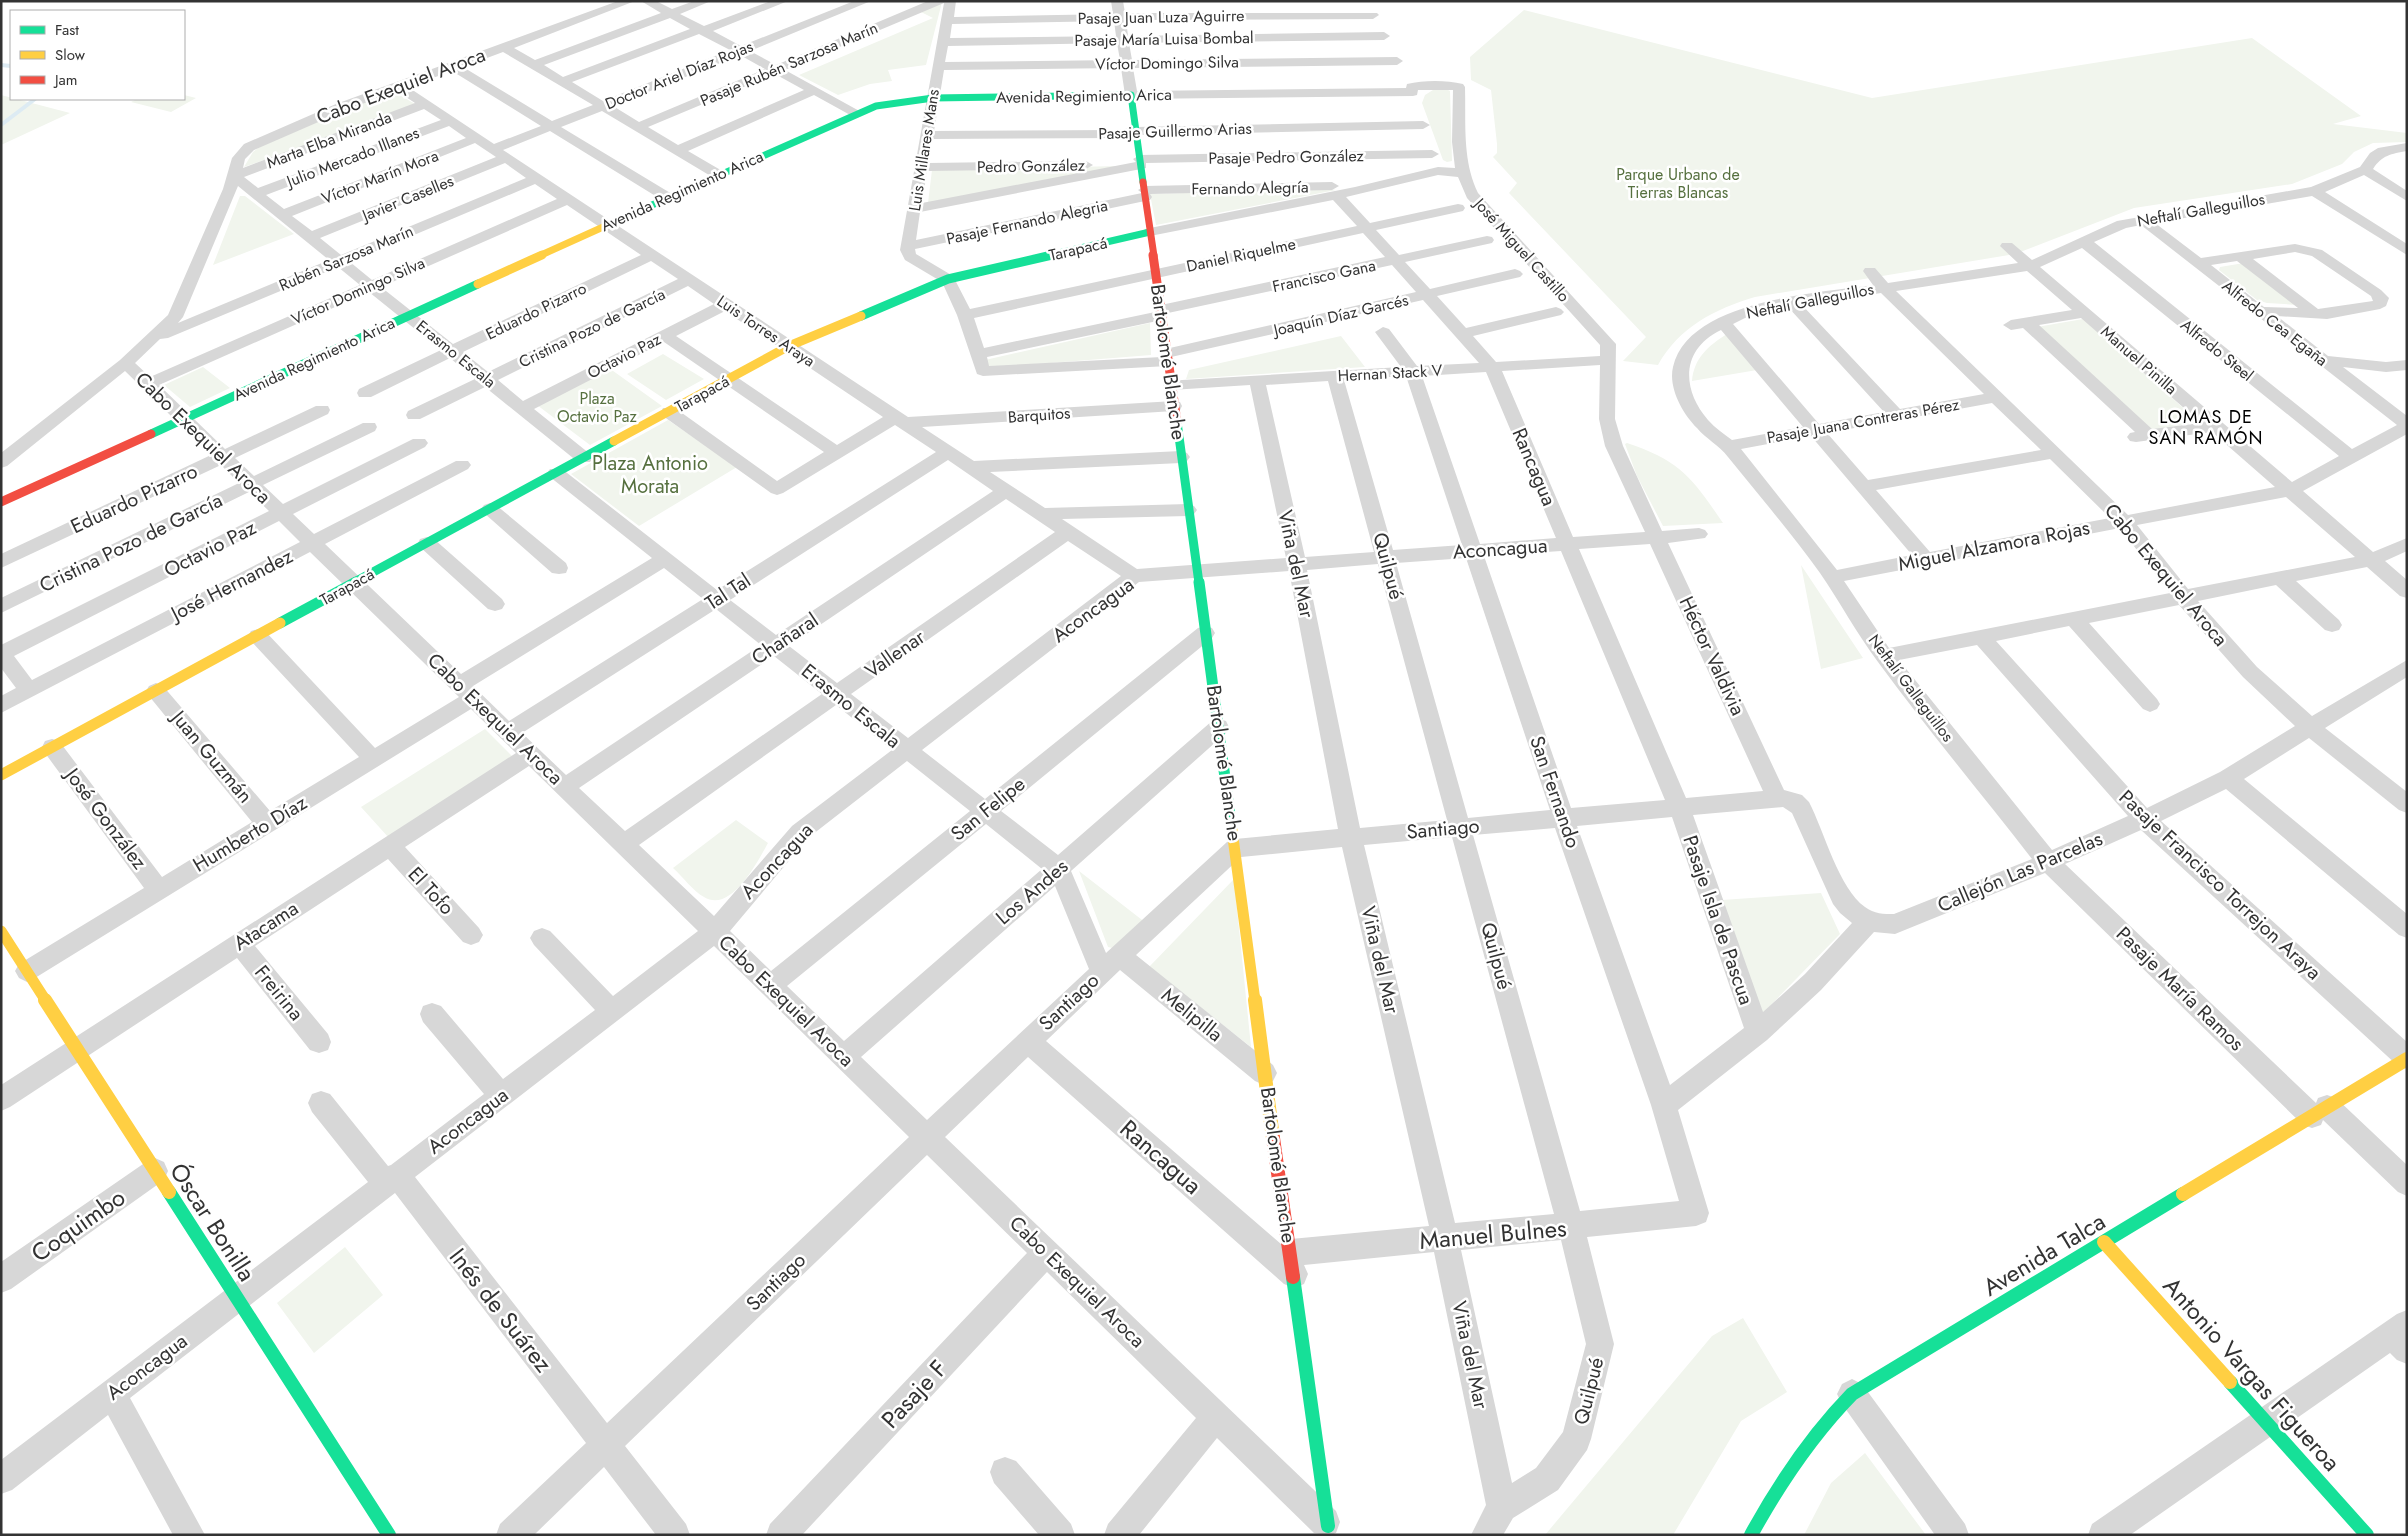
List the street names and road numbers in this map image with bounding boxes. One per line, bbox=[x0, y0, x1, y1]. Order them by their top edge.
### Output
street label: Pasaje Juan Luza Aguirre bbox=[1077, 4, 1245, 30]
street label: Pasaje Rubén Sarzosa Marín bbox=[697, 16, 881, 112]
street label: Pasaje María Luisa Bombal bbox=[1074, 26, 1254, 52]
street label: Doctor Ariel Díaz Rojas bbox=[602, 35, 756, 115]
street label: Cabo Exequiel Aroca bbox=[312, 40, 490, 132]
street label: Víctor Domingo Silva bbox=[1095, 50, 1239, 76]
street label: Avenida Regimiento Arica bbox=[996, 83, 1172, 109]
street label: Luis Millares Mans bbox=[903, 87, 945, 213]
street label: Marta Elba Miranda bbox=[263, 106, 395, 174]
street label: Pasaje Guillermo Arias bbox=[1098, 117, 1252, 145]
street label: Julio Mercado Illanes bbox=[282, 121, 423, 194]
street label: Víctor Marín Mora bbox=[318, 144, 442, 210]
street label: Pasaje Pedro González bbox=[1208, 144, 1364, 170]
street label: Avenida Regimiento Arica bbox=[597, 145, 767, 237]
street label: Pedro González bbox=[977, 154, 1086, 178]
street label: Javier Caselles bbox=[357, 169, 457, 228]
street label: Fernando Alegría bbox=[1191, 175, 1309, 201]
street label: Neftalí Galleguillos bbox=[2135, 187, 2267, 233]
street label: José Miguel Castillo bbox=[1468, 192, 1575, 307]
street label: Pasaje Fernando Alegria bbox=[944, 194, 1110, 250]
street label: Rubén Sarzosa Marín bbox=[275, 219, 417, 297]
street label: Tarapacá bbox=[1047, 231, 1109, 267]
street label: Daniel Riquelme bbox=[1184, 232, 1298, 278]
street label: Víctor Domingo Silva bbox=[288, 251, 428, 331]
street label: Francisco Gana bbox=[1270, 254, 1378, 298]
street label: Alfredo Cea Egaña bbox=[2217, 274, 2333, 372]
street label: Eduardo Pizarro bbox=[482, 277, 591, 345]
street label: Neftalí Galleguillos bbox=[1744, 277, 1876, 325]
street label: Bartolomé Blanche bbox=[1143, 282, 1193, 442]
street label: Cristina Pozo de García bbox=[515, 283, 669, 373]
street label: Joaquín Díaz Garcés bbox=[1269, 288, 1411, 342]
street label: Luis Torres Araya bbox=[712, 290, 820, 372]
street label: Avenida Regimiento Arica bbox=[230, 311, 398, 407]
street label: Alfredo Steel bbox=[2176, 313, 2258, 387]
street label: Erasmo Escala bbox=[411, 315, 501, 393]
street label: Manuel Pinilla bbox=[2096, 320, 2182, 400]
street label: Octavio Paz bbox=[583, 327, 665, 384]
street label: Hernan Stack V bbox=[1337, 359, 1443, 387]
street label: Cabo Exequiel Aroca bbox=[129, 365, 277, 511]
street label: Tarapacá bbox=[671, 370, 733, 418]
street label: Pasaje Juana Contreras Pérez bbox=[1765, 393, 1962, 449]
street label: Barquitos bbox=[1007, 401, 1071, 429]
street label: Rancagua bbox=[1505, 424, 1563, 510]
street label: Eduardo Pizarro bbox=[66, 457, 202, 541]
street label: Cristina Pozo de García bbox=[35, 486, 227, 600]
street label: Cabo Exequiel Aroca bbox=[2097, 497, 2235, 653]
street label: Viña del Mar bbox=[1270, 507, 1322, 621]
street label: Octavio Paz bbox=[159, 513, 261, 585]
street label: Miguel Alzamora Rojas bbox=[1896, 513, 2092, 579]
street label: Quilpué bbox=[1365, 529, 1411, 603]
street label: Aconcagua bbox=[1452, 531, 1548, 567]
street label: José Hernandez bbox=[164, 542, 298, 629]
street label: Tarapacá bbox=[316, 563, 378, 611]
street label: Tal Tal bbox=[700, 566, 756, 618]
street label: Aconcagua bbox=[1046, 570, 1140, 650]
street label: Héctor Valdivia bbox=[1672, 592, 1752, 720]
street label: Chañaral bbox=[746, 606, 824, 672]
street label: Vallenar bbox=[859, 623, 931, 685]
street label: Neftalí Galleguillos bbox=[1863, 629, 1959, 747]
street label: Cabo Exequiel Aroca bbox=[421, 646, 569, 792]
street label: Erasmo Escala bbox=[795, 657, 907, 755]
street label: Bartolomé Blanche bbox=[1199, 683, 1249, 843]
street label: Juan Guzmán bbox=[163, 702, 259, 809]
street label: San Fernando bbox=[1522, 732, 1588, 852]
street label: José González bbox=[57, 760, 154, 876]
street label: San Felipe bbox=[945, 770, 1031, 848]
street label: Pasaje Francisco Torrejon Araya bbox=[2112, 783, 2328, 987]
street label: Humberto Díaz bbox=[188, 789, 312, 879]
street label: Santiago bbox=[1405, 811, 1481, 847]
street label: Aconcagua bbox=[734, 816, 820, 906]
street label: Callejón Las Parcelas bbox=[1933, 824, 2107, 920]
street label: Pasaje Isla de Pascua bbox=[1675, 831, 1761, 1009]
street label: Los Andes bbox=[989, 852, 1075, 932]
street label: El Tofo bbox=[401, 860, 461, 922]
street label: Atacama bbox=[228, 894, 304, 958]
street label: Viña del Mar bbox=[1354, 903, 1406, 1017]
street label: Quilpué bbox=[1473, 919, 1519, 993]
street label: Pasaje María Ramos bbox=[2110, 920, 2250, 1058]
street label: Cabo Exequiel Aroca bbox=[712, 928, 860, 1074]
street label: Freirina bbox=[248, 959, 310, 1027]
street label: Santiago bbox=[1032, 966, 1106, 1038]
street label: Melipilla bbox=[1155, 981, 1229, 1049]
street label: Aconcagua bbox=[421, 1081, 515, 1161]
street label: Bartolomé Blanche bbox=[1253, 1085, 1303, 1245]
street label: Rancagua bbox=[1112, 1112, 1210, 1202]
street label: Óscar Bonilla bbox=[162, 1156, 264, 1288]
street label: Coquimbo bbox=[24, 1180, 132, 1270]
street label: Avenida Talca bbox=[1976, 1204, 2112, 1304]
street label: Cabo Exequiel Aroca bbox=[1003, 1209, 1151, 1355]
street label: Manuel Bulnes bbox=[1418, 1210, 1568, 1258]
street label: Inés de Suárez bbox=[441, 1240, 561, 1380]
street label: Santiago bbox=[740, 1246, 812, 1318]
street label: Antonio Vargas Figueroa bbox=[2155, 1269, 2349, 1479]
street label: Viña del Mar bbox=[1444, 1298, 1496, 1412]
street label: Aconcagua bbox=[100, 1327, 194, 1407]
street label: Pasaje F bbox=[873, 1352, 955, 1436]
street label: Quilpué bbox=[1567, 1354, 1611, 1428]

